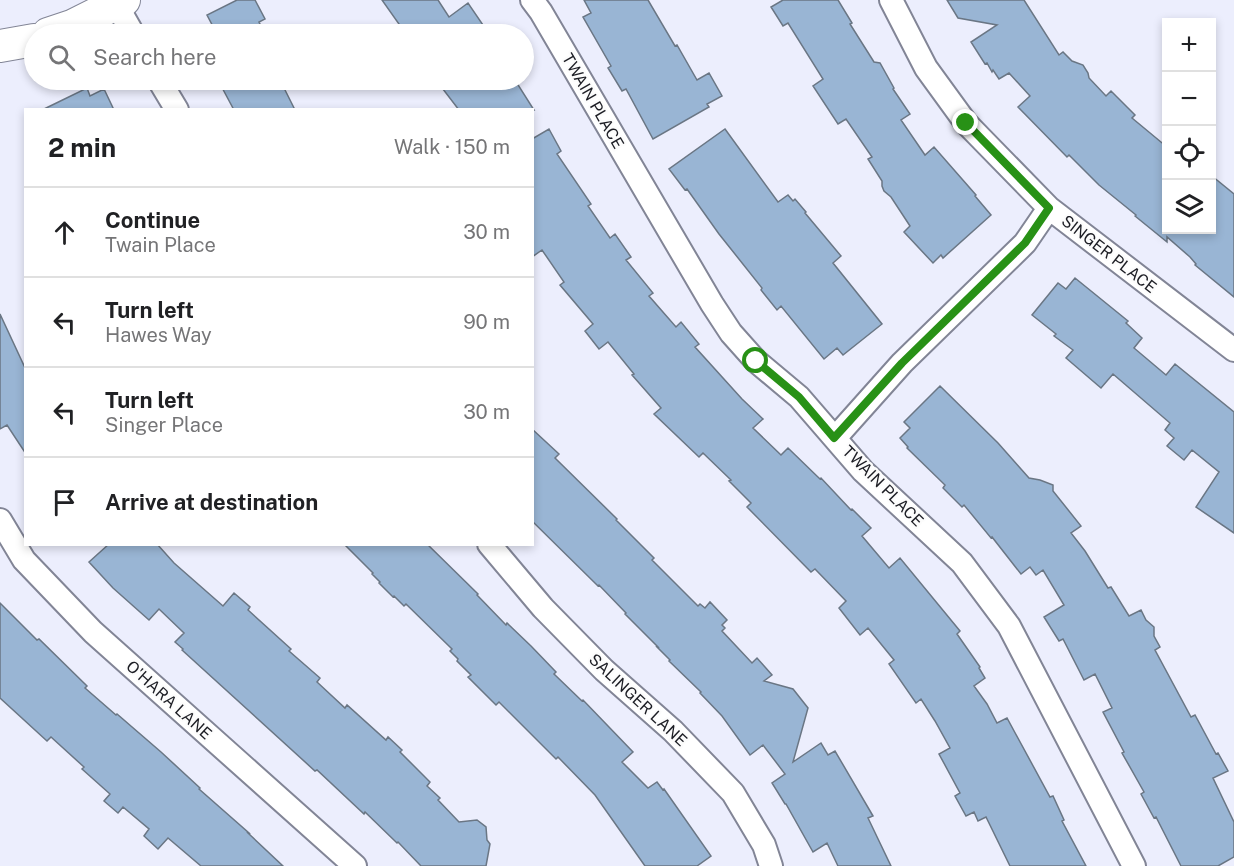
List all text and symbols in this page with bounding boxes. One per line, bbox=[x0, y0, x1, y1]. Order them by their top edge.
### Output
map controls bbox=[1162, 18, 1216, 234]
button: + bbox=[1162, 18, 1216, 72]
search box bbox=[24, 24, 534, 90]
icon: search bbox=[45, 41, 78, 74]
text: Search here bbox=[93, 44, 217, 70]
street label: TWAIN PLACE bbox=[558, 50, 628, 152]
button: − bbox=[1162, 72, 1216, 126]
route end bbox=[952, 109, 978, 135]
button: locate bbox=[1162, 126, 1216, 180]
text: 2 min bbox=[48, 132, 116, 163]
text: Walk · 150 m bbox=[394, 135, 510, 159]
button: layers bbox=[1162, 180, 1216, 234]
text: Continue bbox=[105, 207, 200, 233]
street label: SINGER PLACE bbox=[1058, 211, 1160, 297]
icon: ahead bbox=[48, 216, 81, 249]
text: 30 m bbox=[463, 220, 510, 244]
text: Twain Place bbox=[105, 233, 216, 257]
text: Turn left bbox=[105, 297, 194, 323]
icon: left bbox=[48, 306, 81, 339]
text: 90 m bbox=[463, 310, 510, 334]
text: Hawes Way bbox=[105, 323, 212, 347]
route start bbox=[742, 347, 768, 373]
text: Turn left bbox=[105, 387, 194, 413]
icon: left bbox=[48, 396, 81, 429]
text: 30 m bbox=[463, 400, 510, 424]
text: Singer Place bbox=[105, 413, 223, 437]
street label: TWAIN PLACE bbox=[839, 442, 927, 530]
icon: arrive bbox=[48, 486, 81, 519]
text: Arrive at destination bbox=[105, 489, 318, 515]
street label: SALINGER LANE bbox=[585, 650, 691, 750]
street label: O'HARA LANE bbox=[122, 657, 216, 743]

